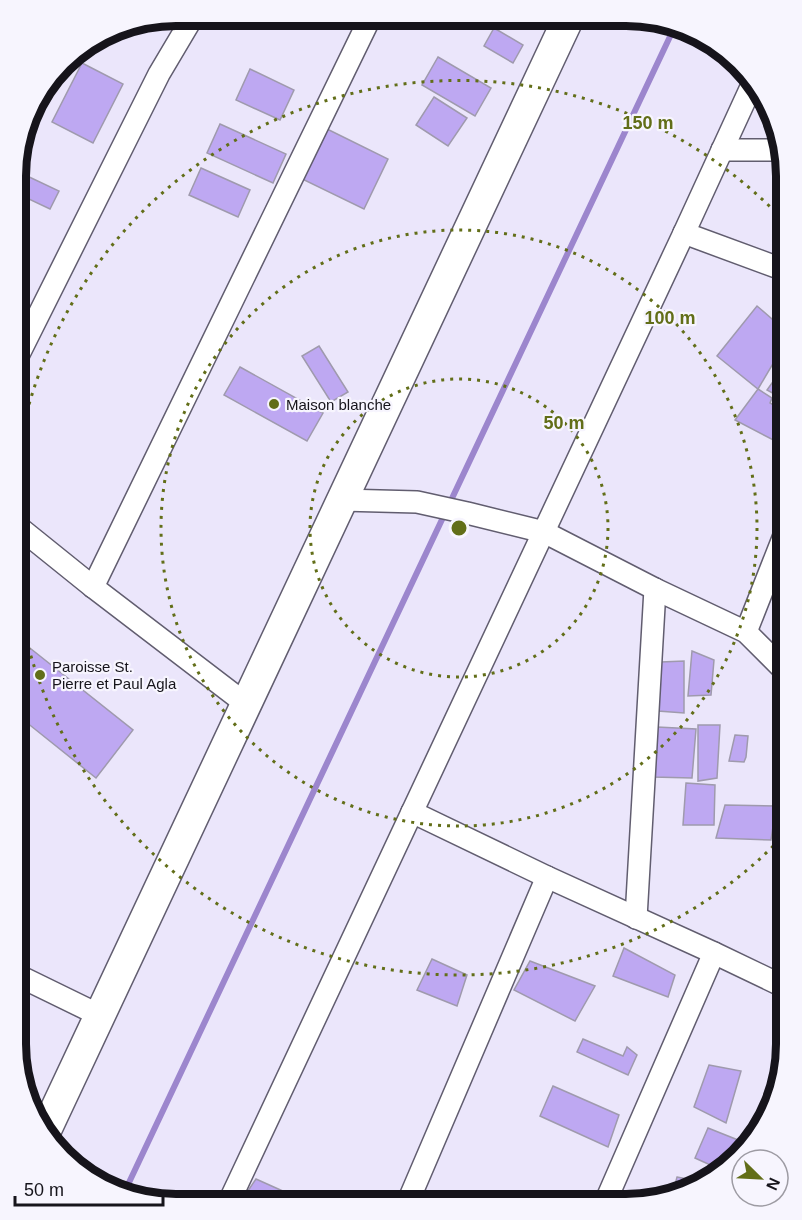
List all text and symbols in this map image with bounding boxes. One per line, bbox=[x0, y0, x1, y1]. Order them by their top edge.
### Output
text: 150 m bbox=[622, 113, 674, 133]
text: 100 m bbox=[644, 308, 696, 328]
place label: Maison blanche bbox=[286, 396, 391, 413]
marker: Maison blanche bbox=[267, 397, 281, 411]
text: 50 m bbox=[543, 413, 585, 433]
centre of rings bbox=[449, 518, 469, 538]
place label: Paroisse St. Pierre et Paul Agla bbox=[52, 658, 177, 692]
marker: Paroisse St. Pierre et Paul Agla bbox=[33, 668, 47, 682]
north arrow bbox=[730, 1148, 790, 1208]
scale bar bbox=[15, 1169, 164, 1207]
text: N bbox=[763, 1175, 783, 1193]
text: 50 m bbox=[24, 1180, 64, 1200]

